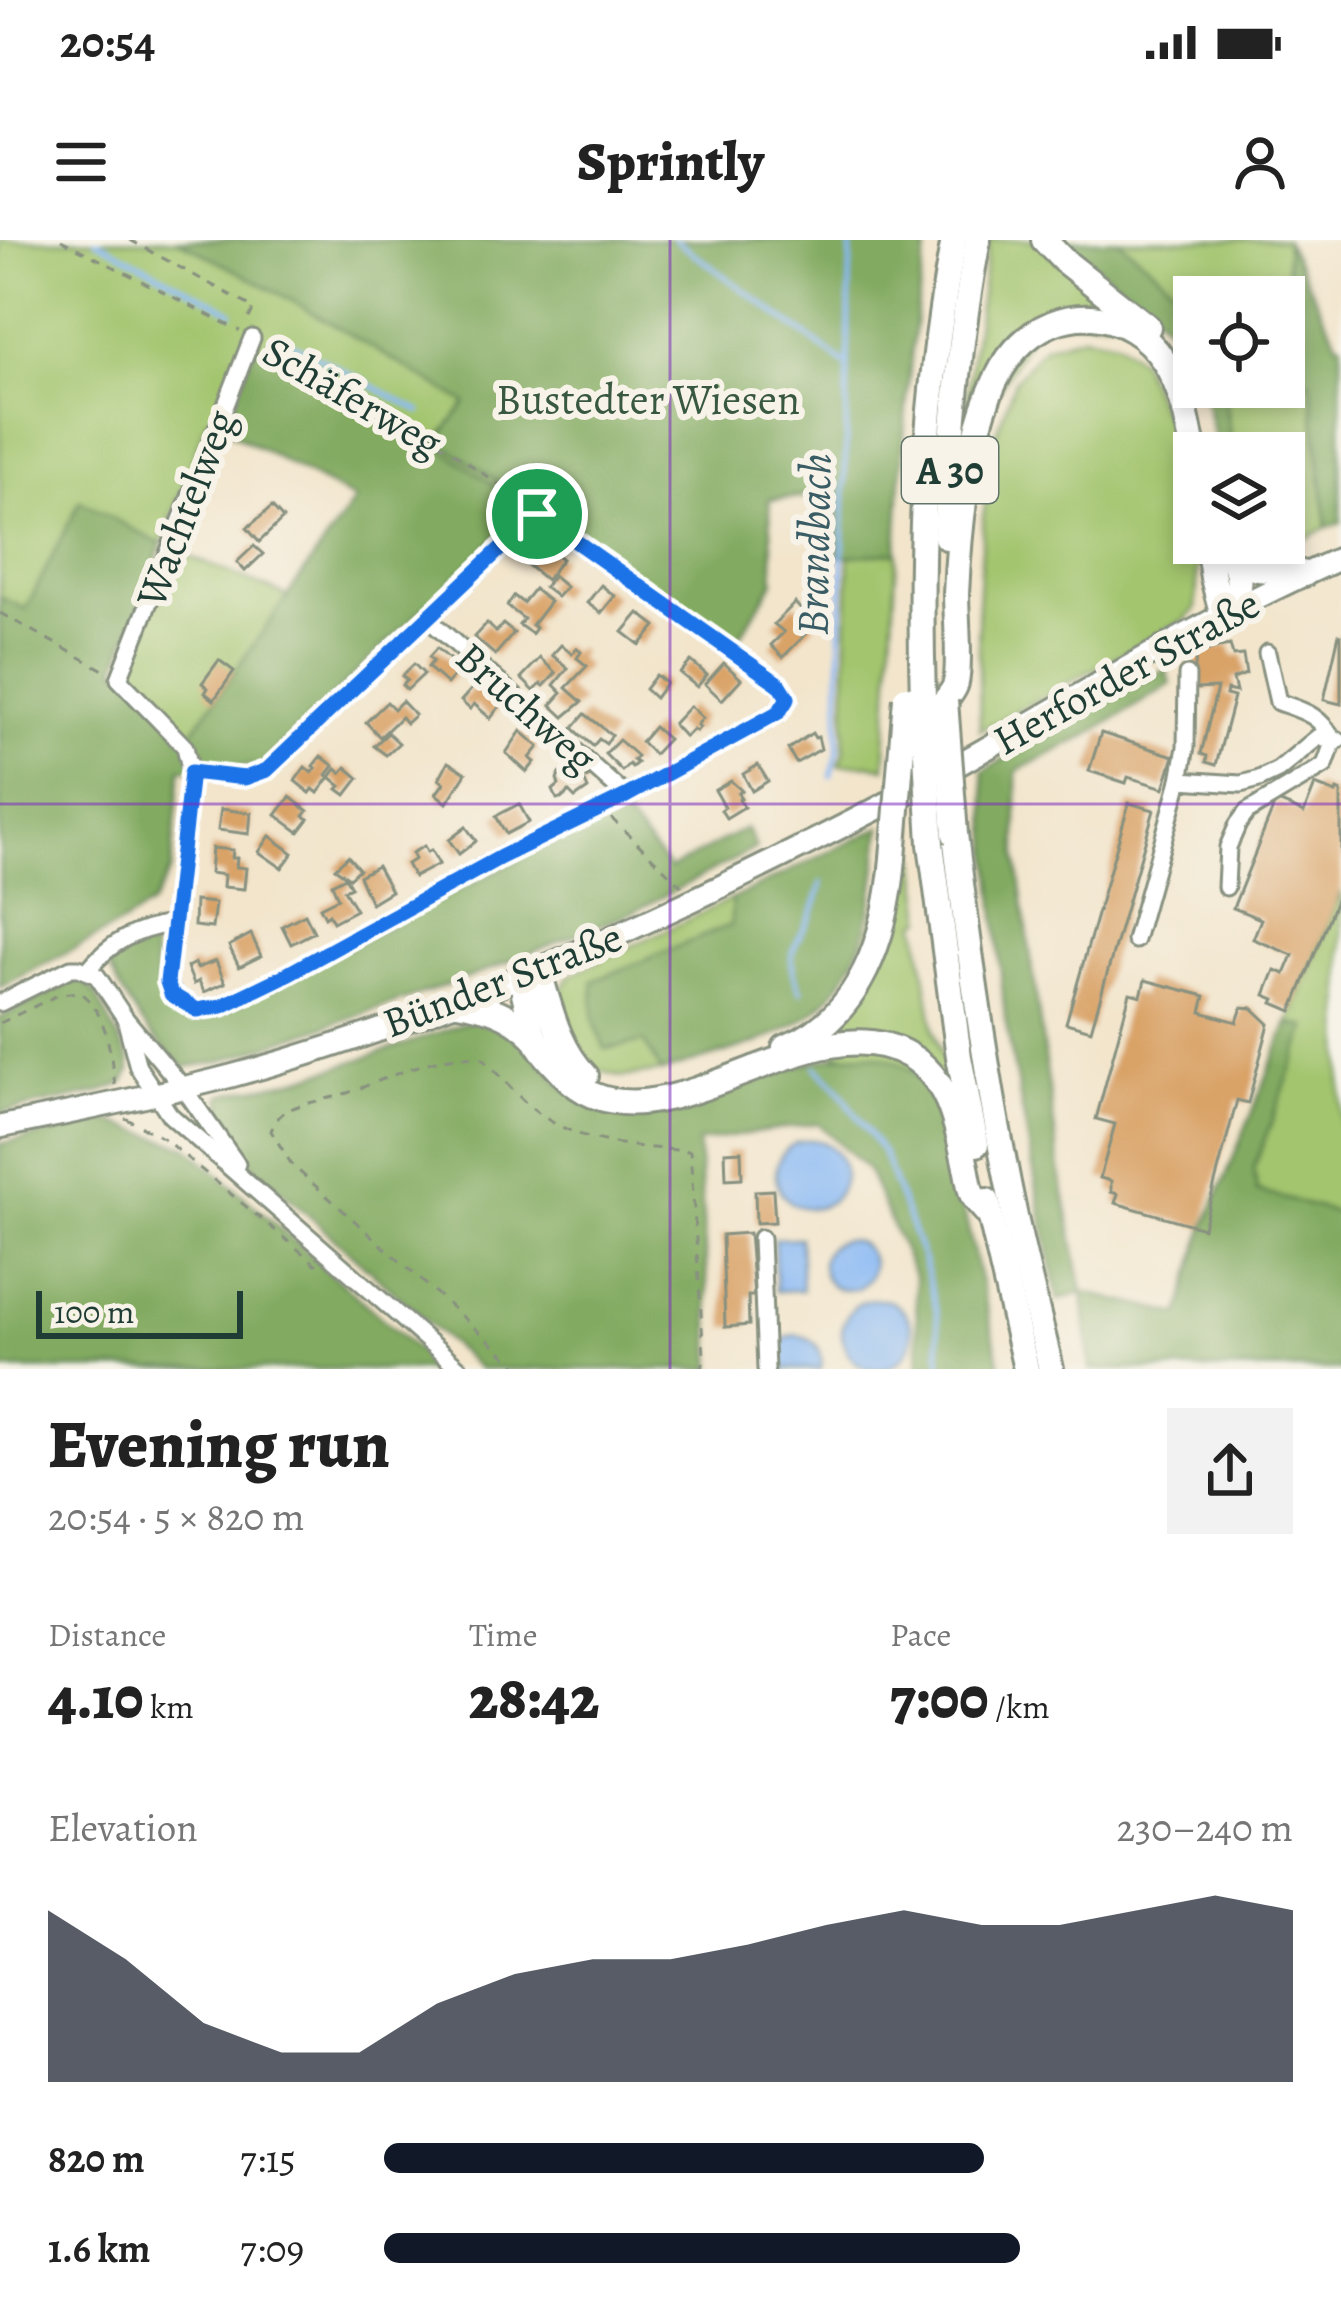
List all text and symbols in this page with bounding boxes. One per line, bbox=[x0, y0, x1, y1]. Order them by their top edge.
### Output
text: 20:54 bbox=[60, 11, 155, 73]
text: Sprintly bbox=[577, 125, 764, 199]
icon: menu bbox=[48, 129, 114, 195]
icon: person bbox=[1227, 129, 1293, 195]
map controls bbox=[1173, 276, 1305, 564]
button: locate bbox=[1173, 276, 1305, 408]
street label: Schäferweg bbox=[253, 322, 453, 471]
park label: Bustedter Wiesen bbox=[496, 371, 800, 428]
street label: Wachtelweg bbox=[121, 401, 249, 616]
button: layers bbox=[1173, 432, 1305, 564]
road number: A 30 bbox=[902, 437, 998, 503]
water label: Brandbach bbox=[781, 452, 847, 636]
pin bbox=[486, 463, 588, 565]
icon: arrive bbox=[504, 481, 570, 547]
street label: Herforder Straße bbox=[983, 575, 1270, 768]
street label: Bruchweg bbox=[444, 629, 609, 786]
street label: Bünder Straße bbox=[375, 908, 630, 1051]
scale bar bbox=[36, 1285, 243, 1338]
text: 100 m bbox=[54, 1289, 134, 1334]
text: Evening run bbox=[48, 1400, 390, 1490]
button: share bbox=[1167, 1408, 1293, 1534]
text: 20:54 · 5 × 820 m bbox=[48, 1490, 305, 1543]
text: Distance bbox=[48, 1612, 166, 1657]
text: Time bbox=[469, 1612, 538, 1657]
text: Pace bbox=[890, 1612, 951, 1657]
text: 4.10 bbox=[48, 1657, 143, 1739]
text: 28:42 bbox=[469, 1657, 599, 1739]
text: 7:00 bbox=[890, 1657, 989, 1739]
text: km bbox=[143, 1684, 194, 1729]
text: /km bbox=[989, 1684, 1050, 1729]
text: Elevation bbox=[48, 1801, 198, 1854]
text: 230–240 m bbox=[1117, 1801, 1293, 1854]
text: 820 m bbox=[48, 2132, 145, 2185]
text: 7:15 bbox=[240, 2132, 296, 2185]
text: 1.6 km bbox=[48, 2222, 151, 2275]
text: 7:09 bbox=[240, 2222, 304, 2275]

